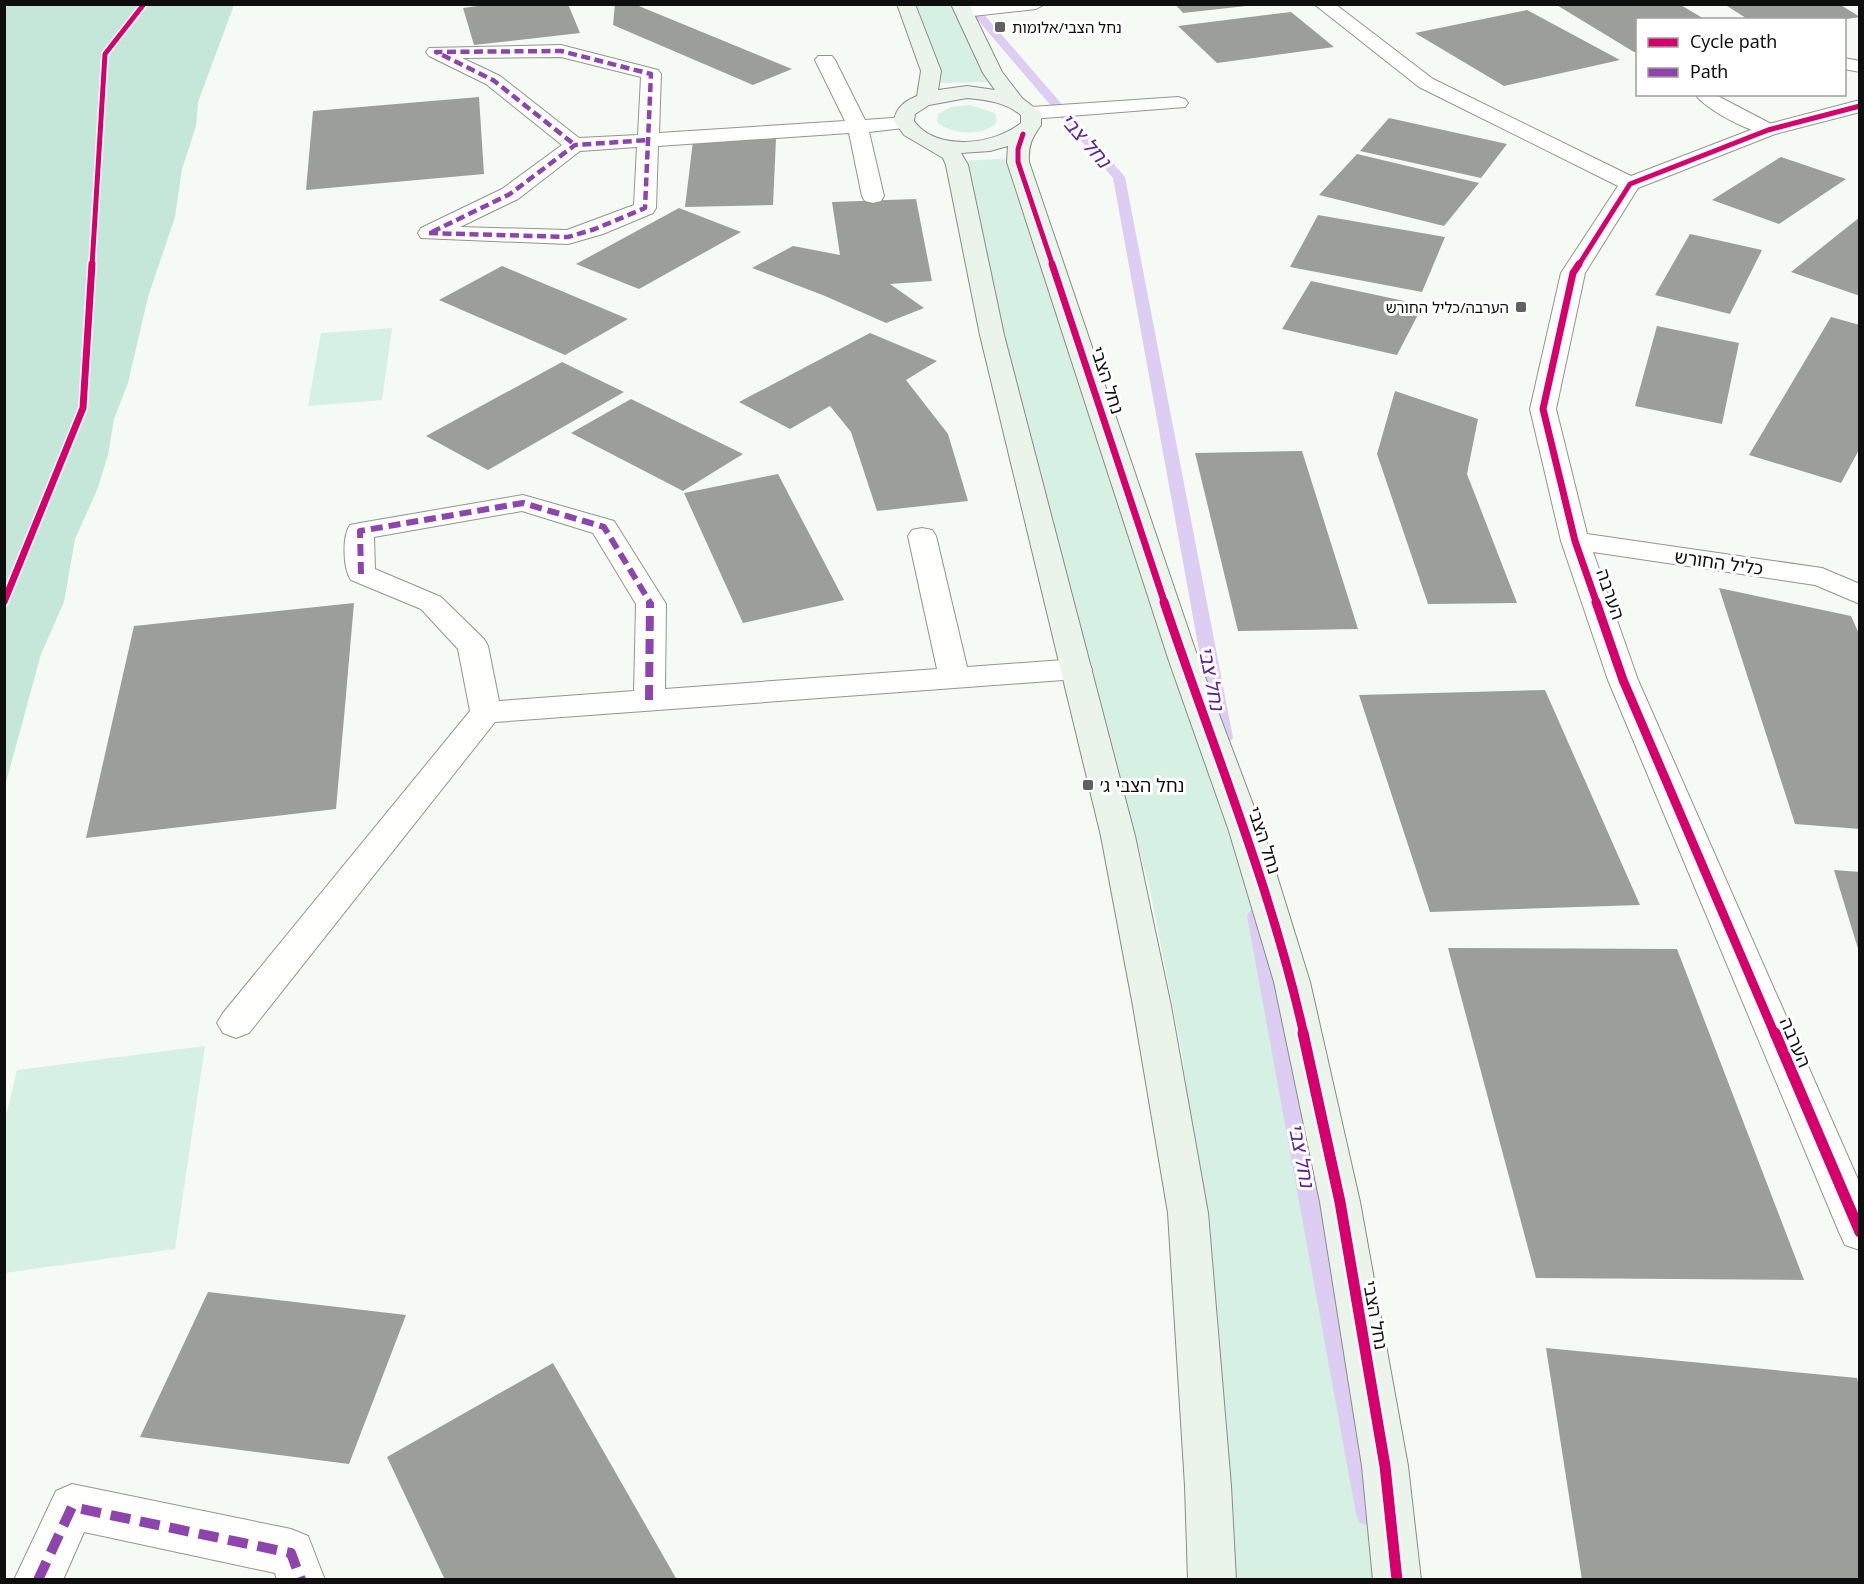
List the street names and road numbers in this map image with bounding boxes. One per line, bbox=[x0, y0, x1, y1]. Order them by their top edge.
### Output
street label: נחל הצבי bbox=[1086, 343, 1130, 417]
street label: כליל החורש bbox=[1673, 544, 1765, 580]
street label: הערבה bbox=[1591, 565, 1631, 623]
street label: נחל הצבי bbox=[1243, 803, 1287, 877]
street label: הערבה bbox=[1775, 1013, 1817, 1071]
street label: נחל הצבי bbox=[1358, 1279, 1394, 1351]

